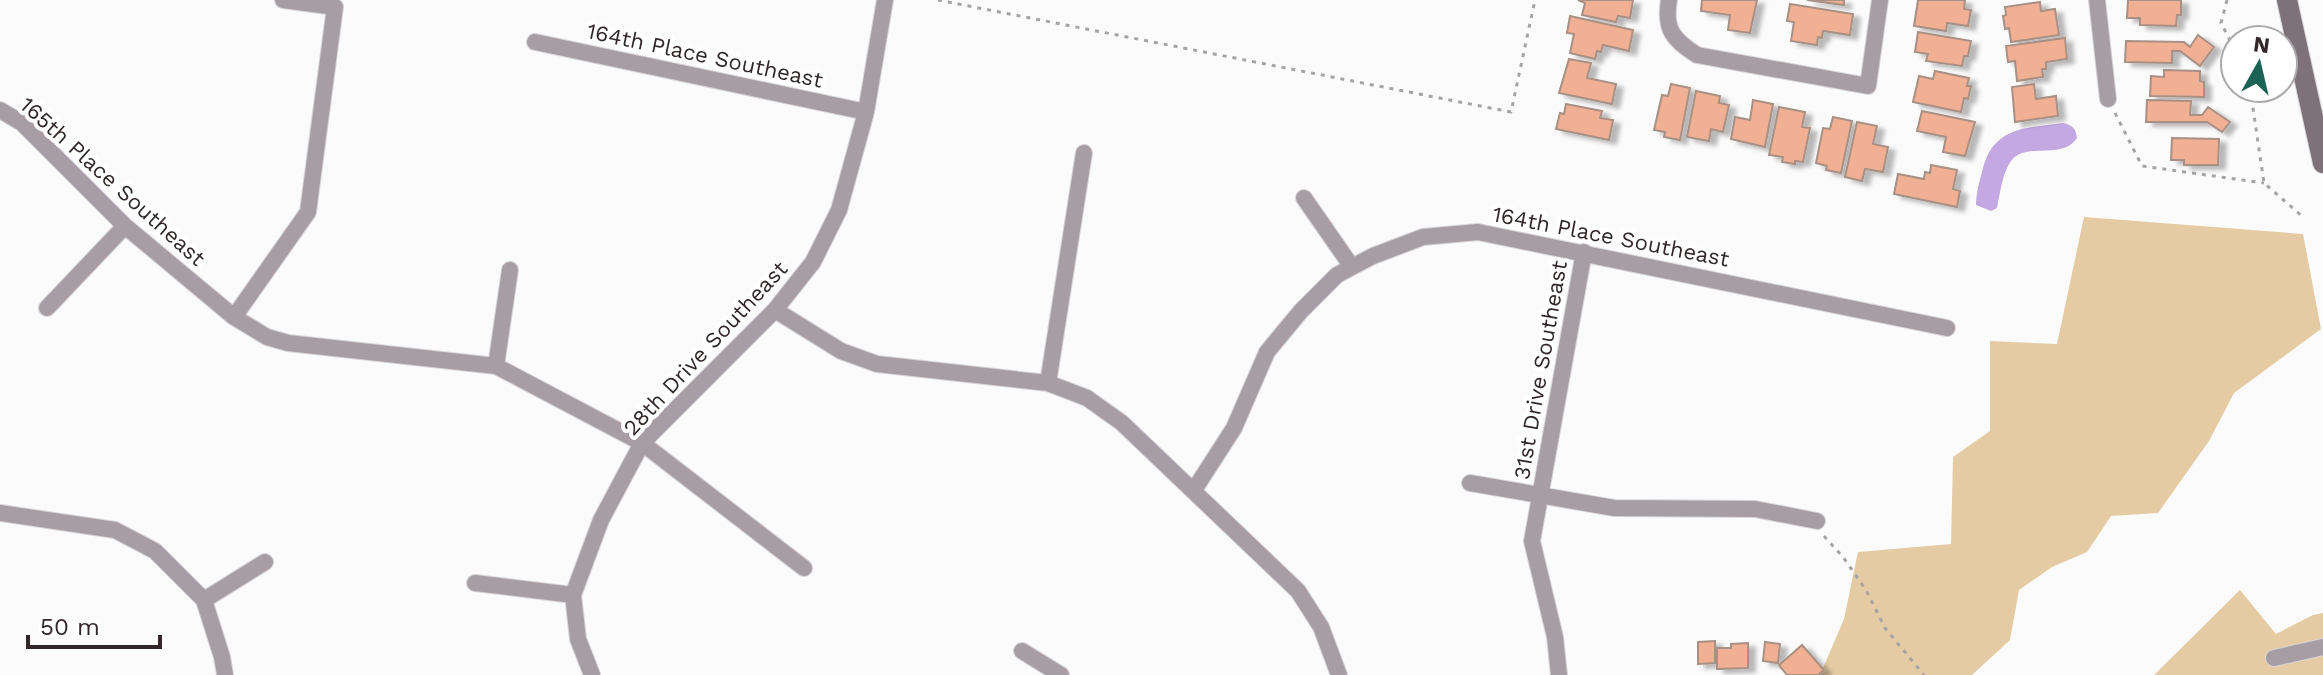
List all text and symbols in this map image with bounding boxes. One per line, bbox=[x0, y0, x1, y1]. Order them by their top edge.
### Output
street label: 164th Place Southeast bbox=[585, 18, 825, 93]
north arrow bbox=[2219, 24, 2299, 104]
text: N bbox=[2252, 31, 2272, 58]
street label: 165th Place Southeast bbox=[15, 92, 210, 271]
street label: 164th Place Southeast bbox=[1490, 201, 1731, 272]
street label: 28th Drive Southeast bbox=[618, 256, 792, 440]
street label: 31st Drive Southeast bbox=[1509, 259, 1572, 481]
scale bar bbox=[28, 599, 160, 649]
text: 50 m bbox=[40, 613, 100, 641]

